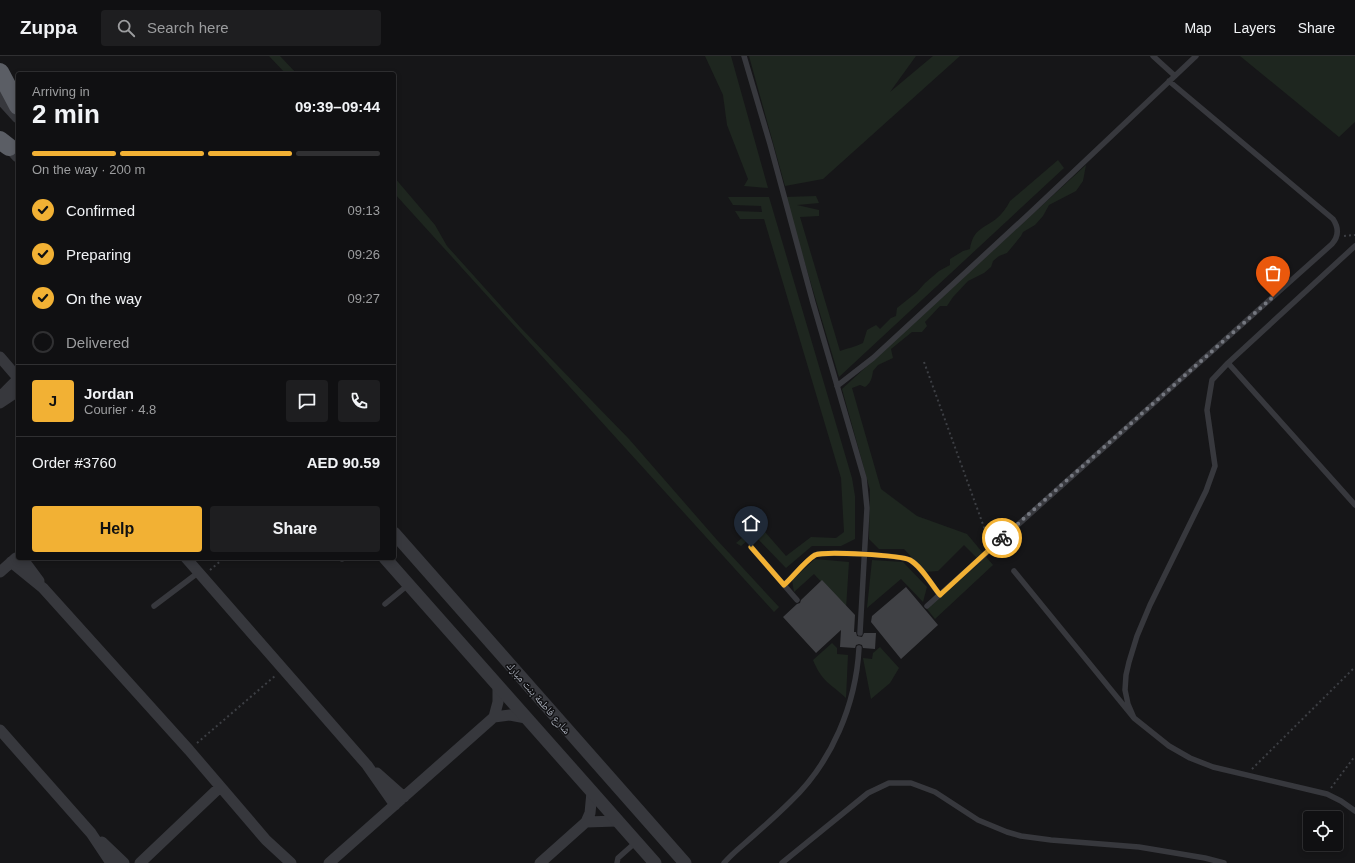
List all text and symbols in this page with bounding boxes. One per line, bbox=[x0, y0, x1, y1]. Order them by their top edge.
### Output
search box bbox=[101, 10, 381, 46]
text: Zuppa bbox=[20, 17, 77, 38]
icon: search bbox=[115, 17, 137, 39]
text: Search here bbox=[147, 19, 229, 36]
text: Map bbox=[1184, 20, 1212, 36]
text: Layers bbox=[1234, 20, 1276, 36]
text: Share bbox=[1298, 20, 1335, 36]
text: Arriving in bbox=[32, 84, 90, 99]
text: 09:39–09:44 bbox=[295, 98, 380, 115]
text: 2 min bbox=[32, 99, 100, 129]
text: On the way · 200 m bbox=[32, 162, 145, 177]
icon: check bbox=[32, 199, 54, 221]
text: Confirmed bbox=[66, 202, 135, 219]
text: 09:13 bbox=[347, 203, 380, 218]
icon: check bbox=[32, 243, 54, 265]
text: Preparing bbox=[66, 246, 131, 263]
text: 09:26 bbox=[347, 247, 380, 262]
pin bbox=[1256, 256, 1290, 297]
icon: bag bbox=[1262, 262, 1284, 284]
icon: check bbox=[32, 287, 54, 309]
text: On the way bbox=[66, 290, 142, 307]
text: 09:27 bbox=[347, 291, 380, 306]
text: Delivered bbox=[66, 334, 129, 351]
button: chat bbox=[286, 380, 328, 422]
button: phone bbox=[338, 380, 380, 422]
text: Jordan bbox=[84, 385, 134, 402]
text: J bbox=[49, 392, 57, 409]
text: Courier · 4.8 bbox=[84, 402, 156, 417]
text: Order #3760 bbox=[32, 454, 116, 471]
text: AED 90.59 bbox=[307, 454, 380, 471]
button: Help bbox=[32, 506, 202, 552]
button: Share bbox=[210, 506, 380, 552]
pin bbox=[734, 506, 768, 547]
icon: home bbox=[740, 512, 762, 534]
courier bbox=[982, 518, 1022, 558]
icon: bike bbox=[991, 527, 1013, 549]
street label: شارع فاطمة بنت مبارك bbox=[504, 660, 573, 737]
map controls bbox=[1303, 811, 1343, 851]
button: locate bbox=[1303, 811, 1343, 851]

